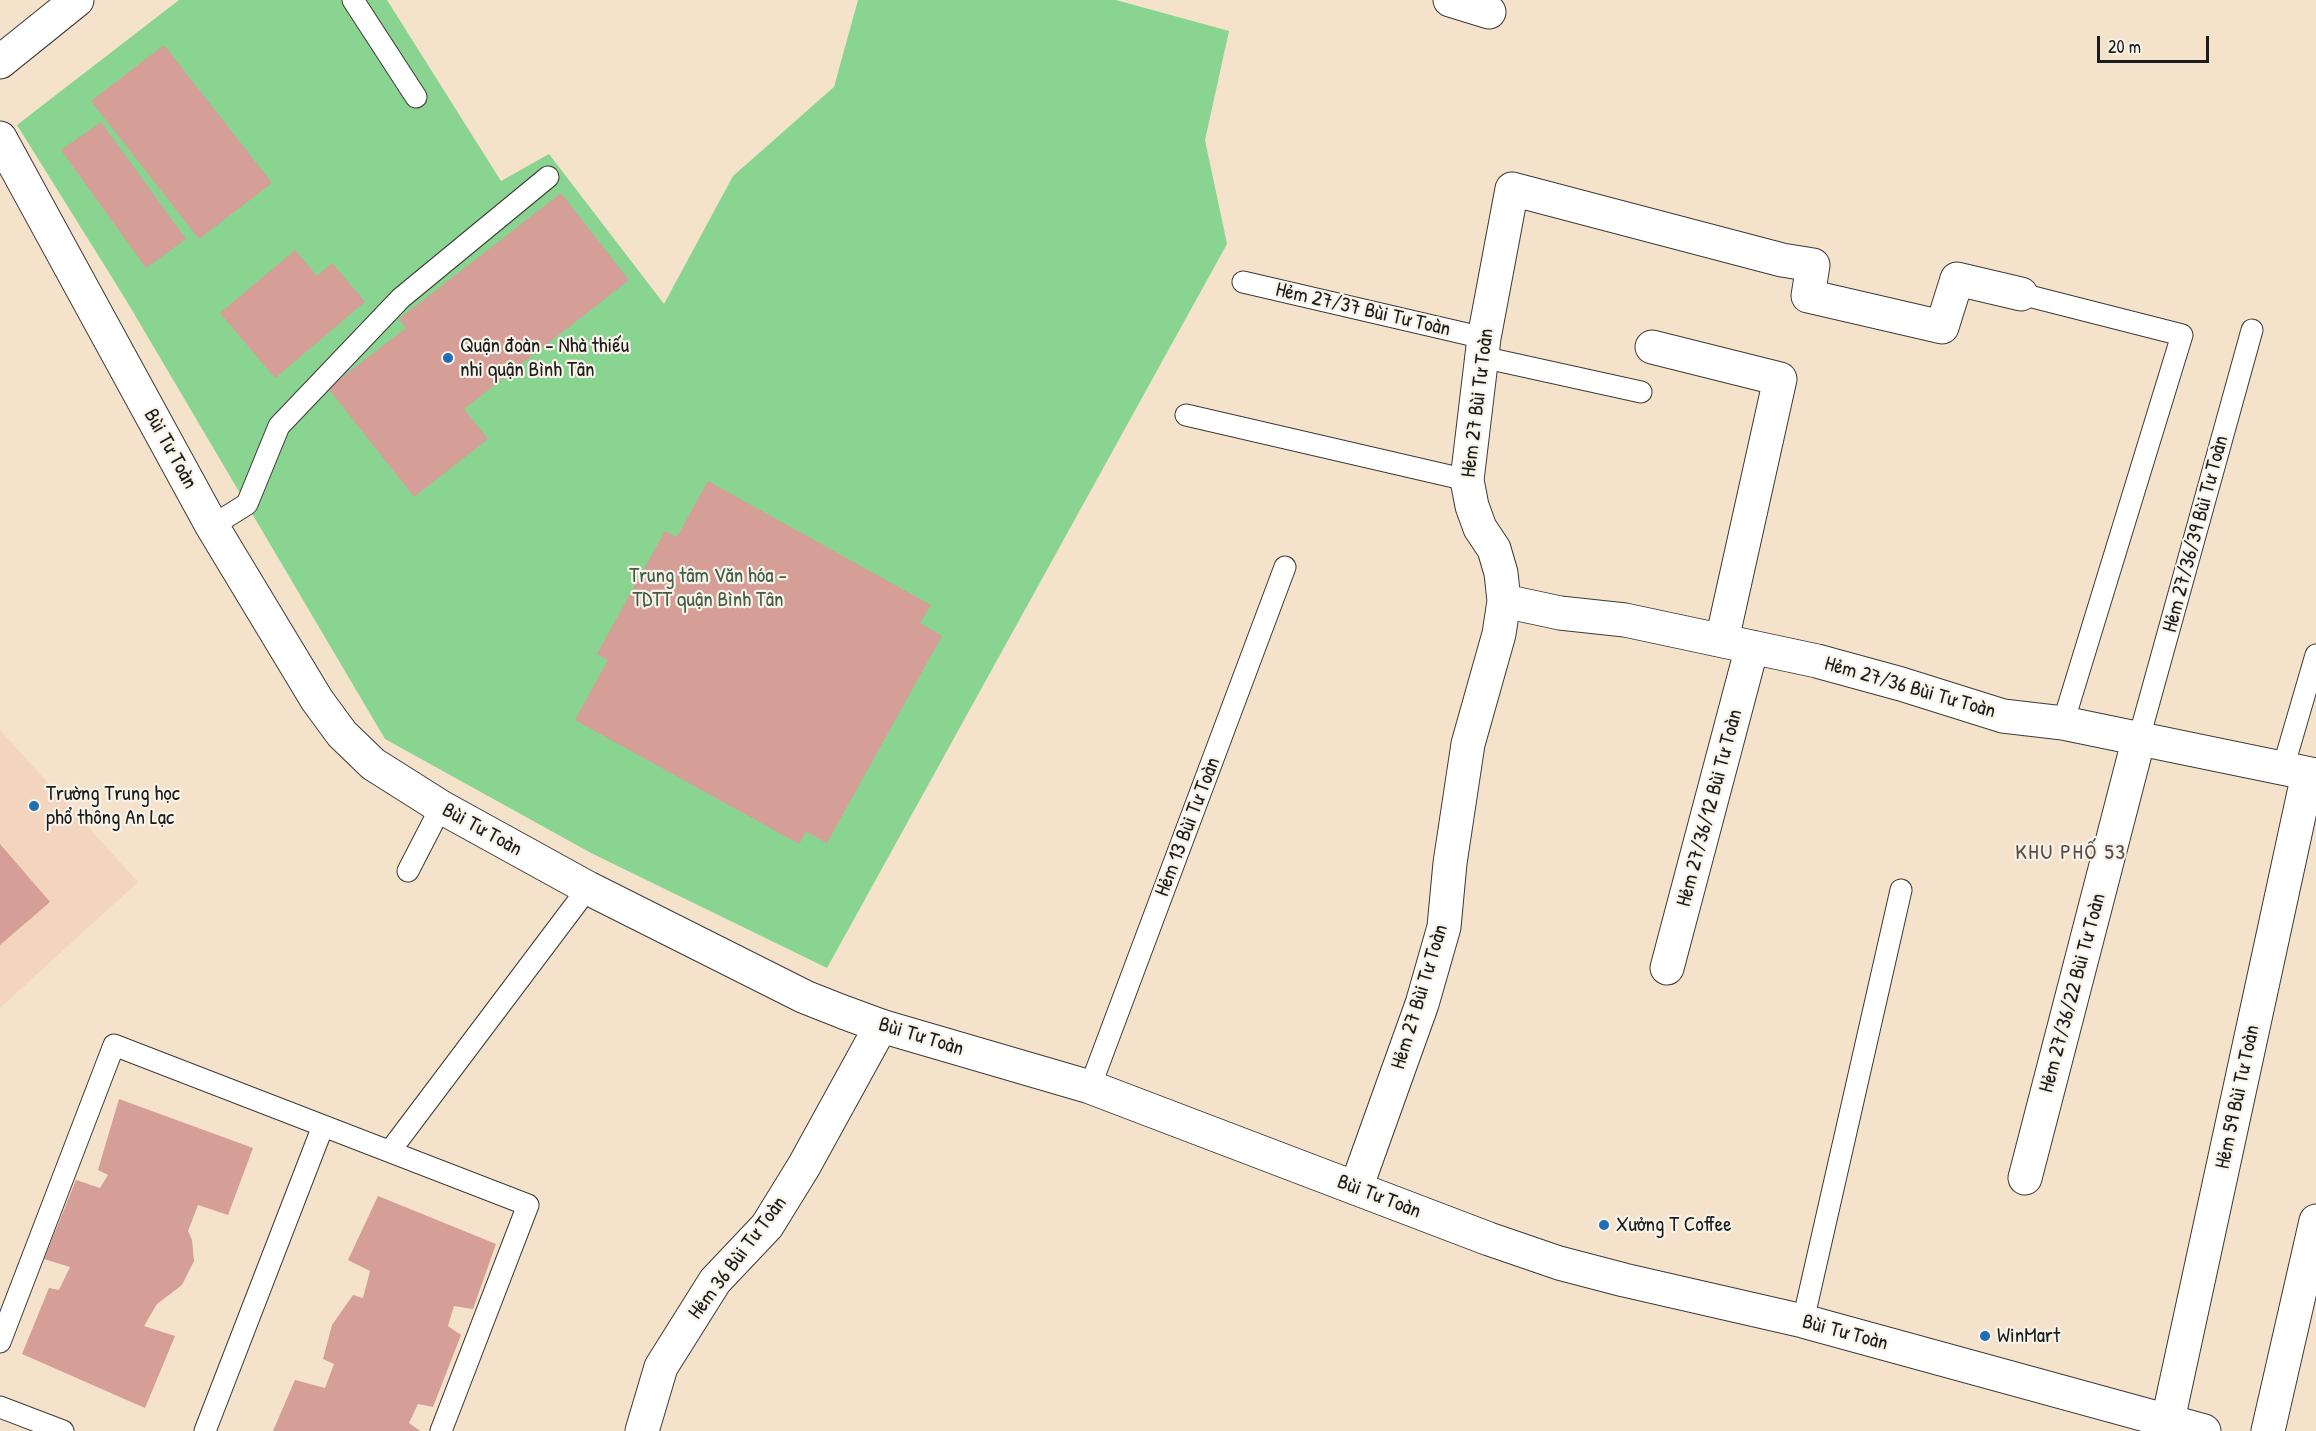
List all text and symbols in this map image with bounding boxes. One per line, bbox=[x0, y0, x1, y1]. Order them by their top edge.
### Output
scale bar bbox=[2100, 24, 2212, 62]
text: 20 m bbox=[2108, 34, 2141, 59]
street label: Hẻm 27/37 Bùi Tư Toàn bbox=[1273, 278, 1453, 342]
street label: Hẻm 27 Bùi Tư Toàn bbox=[1456, 327, 1500, 479]
place label: Quận đoàn - Nhà thiếu nhi quận Bình Tân bbox=[460, 333, 629, 383]
marker: Quận đoàn - Nhà thiếu nhi quận Bình Tân bbox=[441, 351, 455, 365]
street label: Bùi Tư Toàn bbox=[138, 405, 202, 493]
street label: Hẻm 27/36/39 Bùi Tư Toàn bbox=[2158, 433, 2234, 635]
park label: Trung tâm Văn hóa - TDTT quận Bình Tân bbox=[629, 563, 787, 613]
street label: Hẻm 27/36 Bùi Tư Toàn bbox=[1822, 652, 1998, 724]
street label: Hẻm 27/36/12 Bùi Tư Toàn bbox=[1672, 707, 1748, 909]
street label: Hẻm 13 Bùi Tư Toàn bbox=[1150, 754, 1226, 900]
place label: Trường Trung học phổ thông An Lạc bbox=[46, 781, 180, 831]
street label: Bùi Tư Toàn bbox=[438, 798, 526, 862]
marker: Trường Trung học phổ thông An Lạc bbox=[27, 799, 41, 813]
district label: KHU PHỐ 53 bbox=[2015, 840, 2127, 866]
street label: Hẻm 27/36/22 Bùi Tư Toàn bbox=[2034, 891, 2112, 1095]
street label: Hẻm 27 Bùi Tư Toàn bbox=[1386, 922, 1454, 1072]
street label: Bùi Tư Toàn bbox=[875, 1012, 967, 1062]
street label: Hẻm 59 Bùi Tư Toàn bbox=[2210, 1023, 2266, 1171]
street label: Bùi Tư Toàn bbox=[1334, 1170, 1424, 1224]
street label: Hẻm 36 Bùi Tư Toàn bbox=[684, 1191, 792, 1325]
place label: Xưởng T Coffee bbox=[1616, 1212, 1732, 1238]
marker: Xưởng T Coffee bbox=[1597, 1218, 1611, 1232]
street label: Bùi Tư Toàn bbox=[1799, 1309, 1891, 1357]
place label: WinMart bbox=[1997, 1323, 2060, 1349]
marker: WinMart bbox=[1978, 1329, 1992, 1343]

